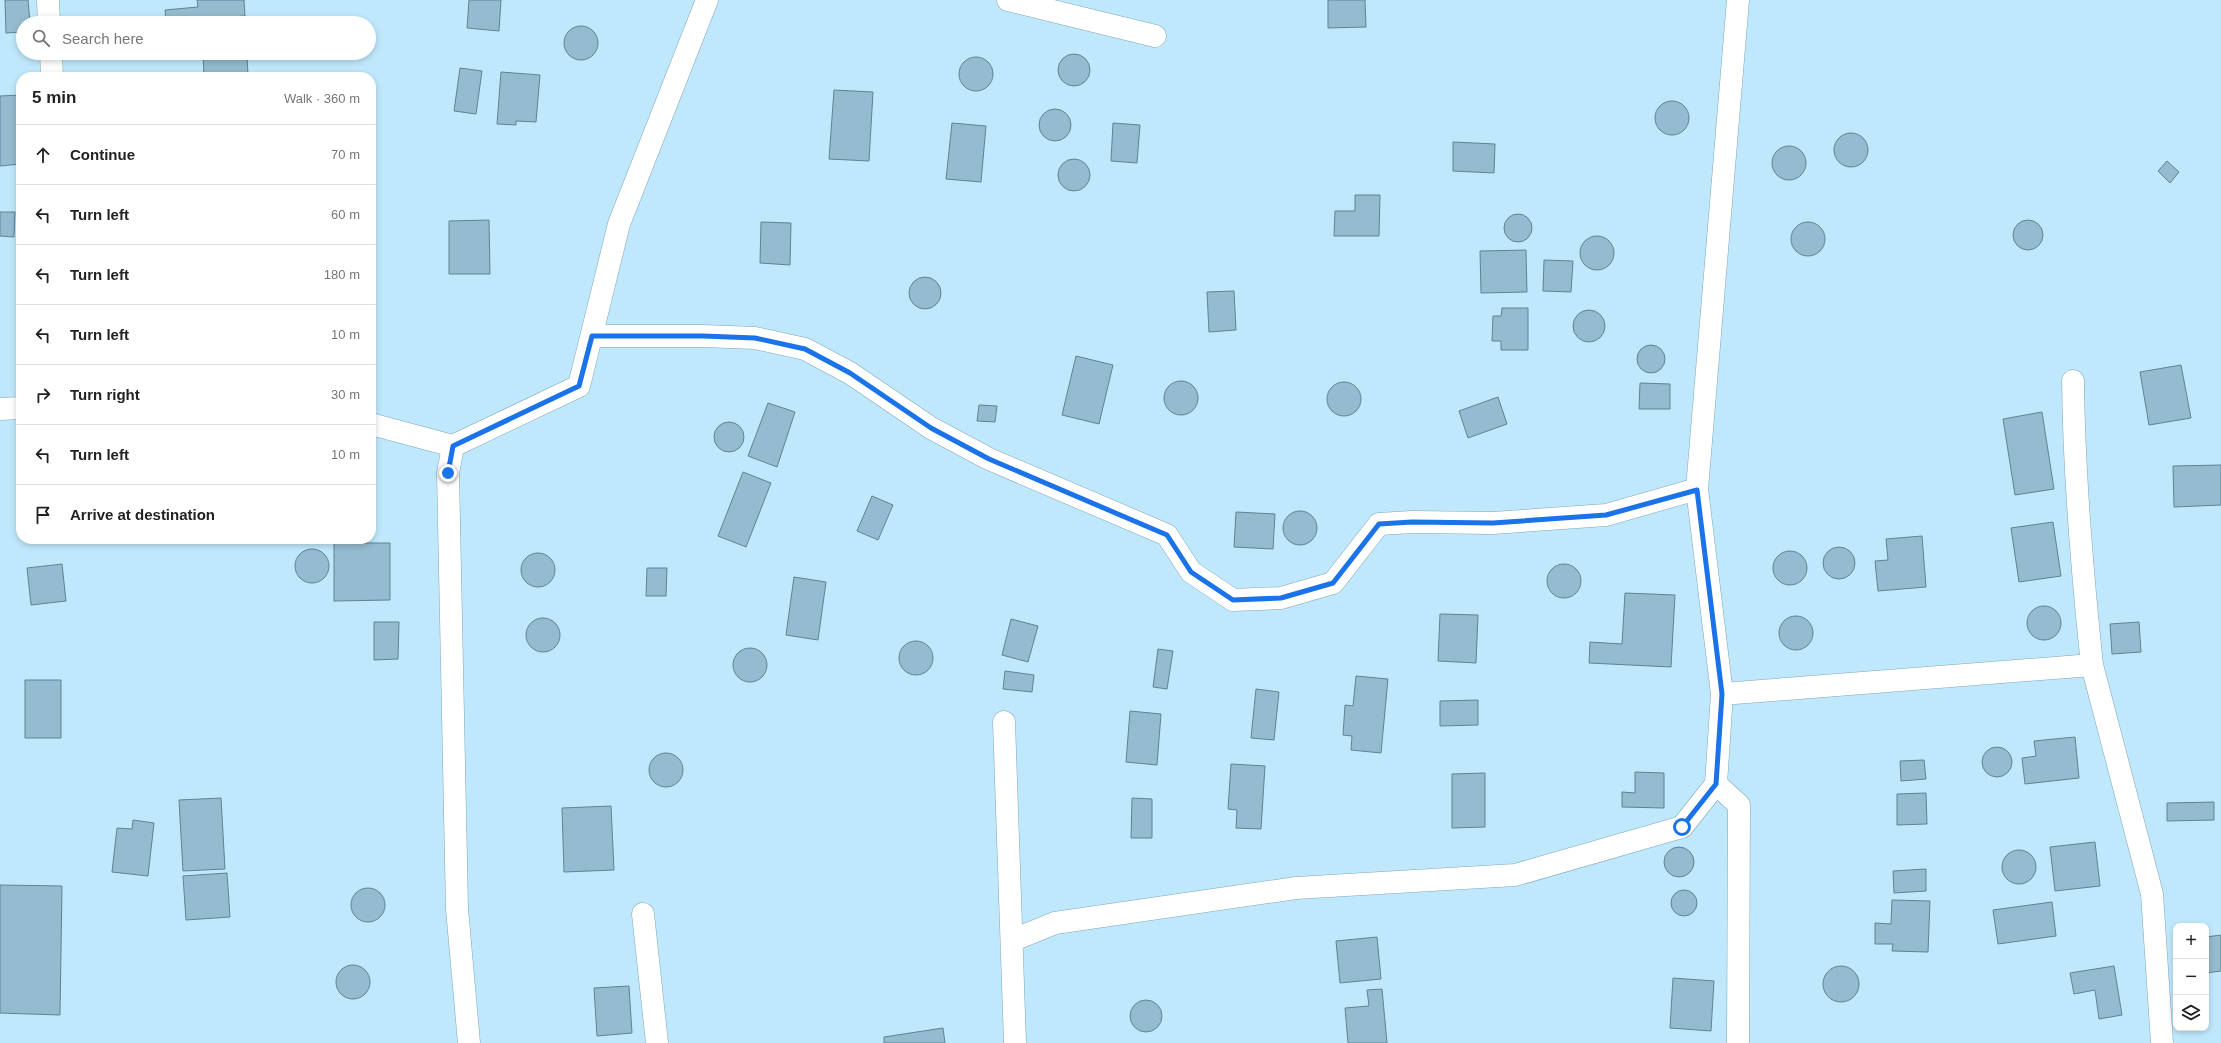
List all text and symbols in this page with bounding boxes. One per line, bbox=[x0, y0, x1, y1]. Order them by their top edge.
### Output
search box bbox=[16, 16, 376, 60]
icon: search bbox=[30, 27, 52, 49]
text: Search here bbox=[62, 30, 144, 47]
text: 5 min bbox=[32, 88, 76, 107]
text: Walk · 360 m bbox=[284, 91, 360, 106]
icon: ahead bbox=[32, 144, 54, 166]
text: Continue bbox=[70, 146, 135, 163]
text: 70 m bbox=[331, 147, 360, 162]
icon: left bbox=[32, 204, 54, 226]
text: Turn left bbox=[70, 206, 129, 223]
text: 60 m bbox=[331, 207, 360, 222]
icon: left bbox=[32, 264, 54, 286]
text: Turn left bbox=[70, 266, 129, 283]
text: 180 m bbox=[324, 267, 360, 282]
icon: left bbox=[32, 324, 54, 346]
text: Turn left bbox=[70, 326, 129, 343]
text: 10 m bbox=[331, 327, 360, 342]
icon: right bbox=[32, 384, 54, 406]
text: Turn right bbox=[70, 386, 140, 403]
text: 30 m bbox=[331, 387, 360, 402]
icon: left bbox=[32, 444, 54, 466]
text: Turn left bbox=[70, 446, 129, 463]
text: 10 m bbox=[331, 447, 360, 462]
route end bbox=[439, 464, 457, 482]
icon: arrive bbox=[32, 504, 54, 526]
text: Arrive at destination bbox=[70, 506, 215, 523]
route start bbox=[1673, 818, 1691, 836]
map controls bbox=[2173, 923, 2209, 1031]
button: + bbox=[2173, 923, 2209, 959]
button: − bbox=[2173, 959, 2209, 995]
button: layers bbox=[2173, 995, 2209, 1031]

